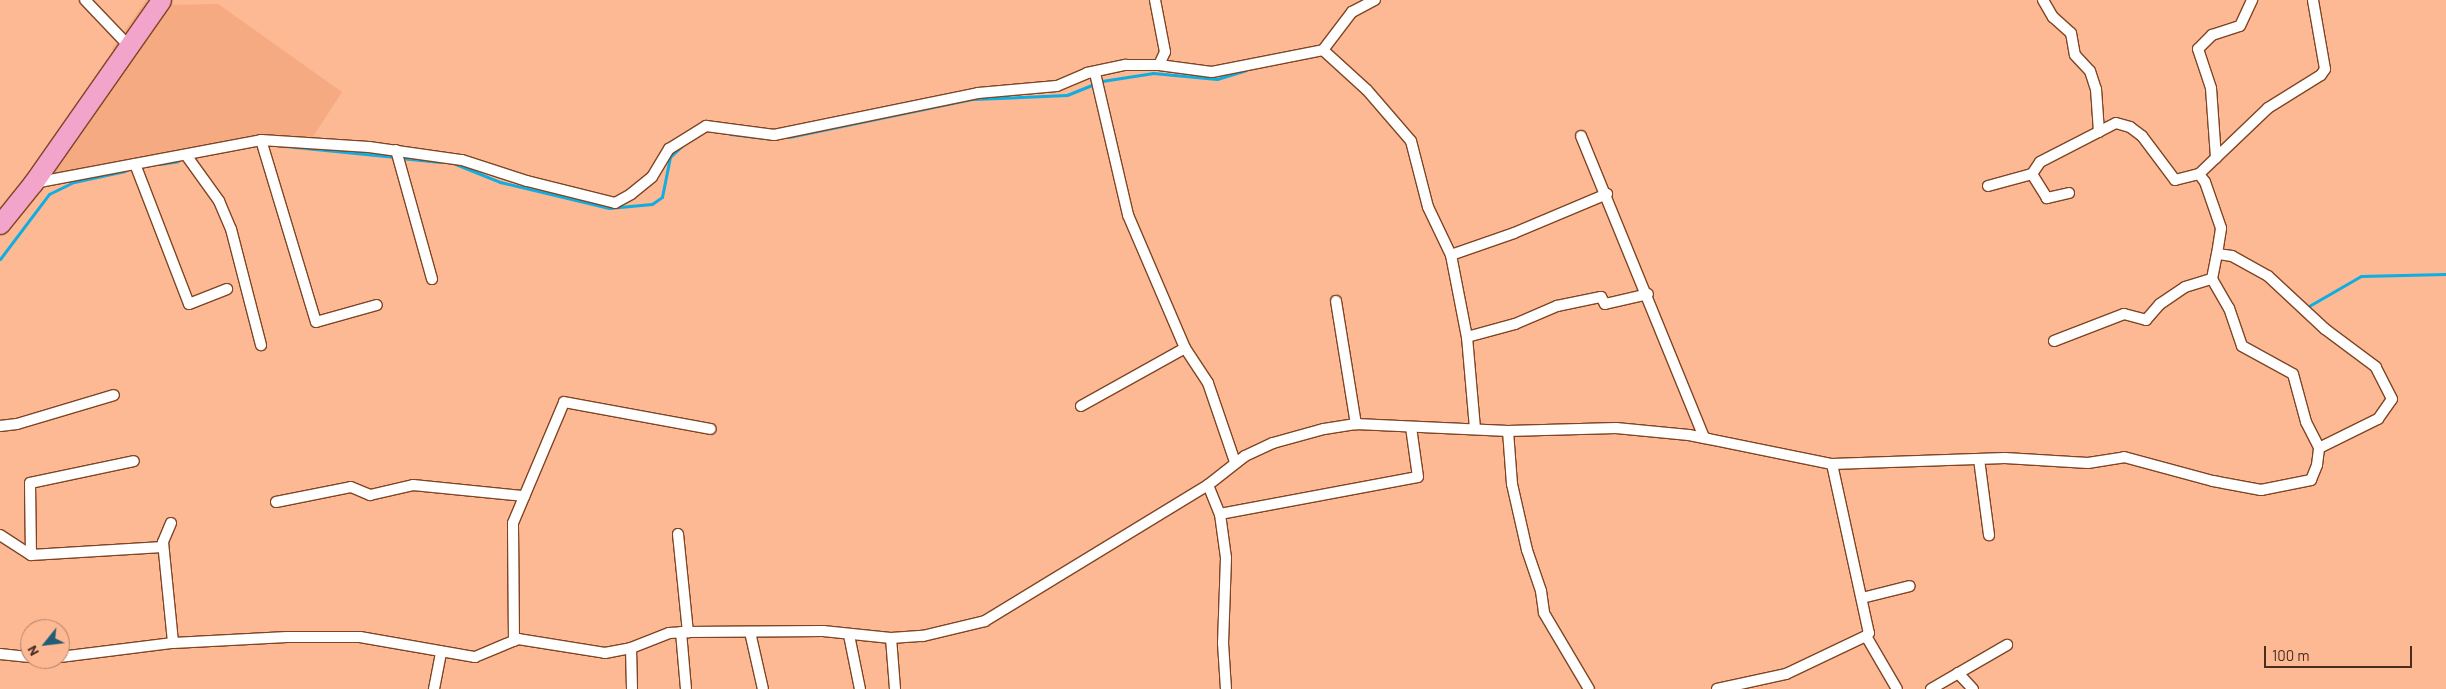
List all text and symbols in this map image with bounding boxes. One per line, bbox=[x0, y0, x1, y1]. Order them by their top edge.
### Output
north arrow bbox=[20, 619, 70, 669]
scale bar bbox=[2266, 636, 2414, 668]
text: N bbox=[23, 643, 42, 659]
text: 100 m bbox=[2272, 646, 2310, 664]

